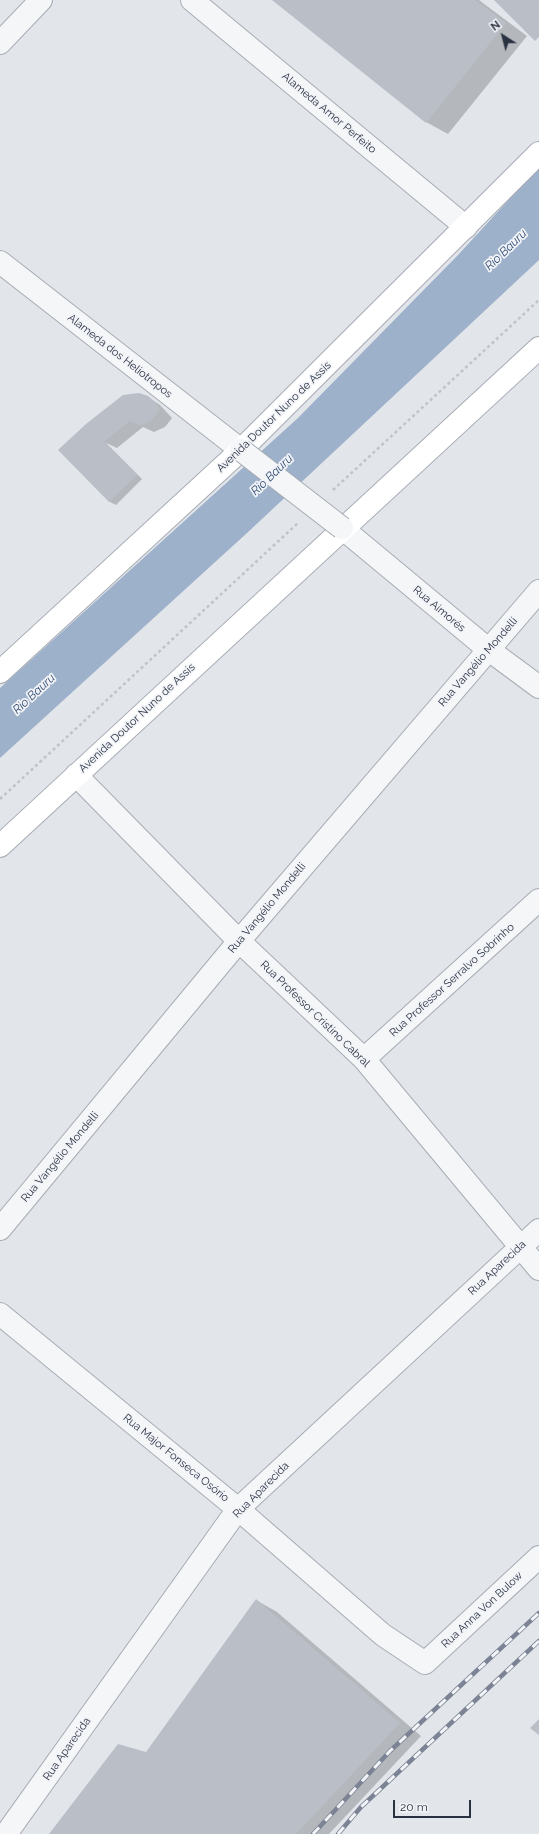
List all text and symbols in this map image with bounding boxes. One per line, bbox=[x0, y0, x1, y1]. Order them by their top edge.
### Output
north arrow bbox=[483, 16, 523, 56]
text: N bbox=[488, 18, 503, 34]
street label: Alameda Amor Perfeito bbox=[279, 70, 379, 156]
water label: Rio Bauru bbox=[482, 227, 530, 273]
street label: Alameda dos Heliotropos bbox=[65, 311, 175, 401]
street label: Avenida Doutor Nuno de Assis bbox=[214, 359, 334, 475]
water label: Rio Bauru bbox=[248, 452, 296, 498]
street label: Rua Aimorés bbox=[410, 583, 468, 635]
street label: Rua Vangélio Mondelli bbox=[436, 615, 520, 709]
street label: Avenida Doutor Nuno de Assis bbox=[76, 661, 198, 775]
water label: Rio Bauru bbox=[10, 671, 58, 717]
street label: Rua Vangélio Mondelli bbox=[225, 860, 309, 956]
street label: Rua Professor Serralvo Sobrinho bbox=[387, 920, 517, 1040]
street label: Rua Professor Cristino Cabral bbox=[257, 958, 373, 1070]
street label: Rua Vangélio Mondelli bbox=[18, 1109, 102, 1205]
street label: Rua Aparecida bbox=[465, 1238, 529, 1298]
street label: Rua Major Fonseca Osório bbox=[120, 1411, 232, 1505]
street label: Rua Aparecida bbox=[230, 1459, 292, 1521]
street label: Rua Anna Von Bulow bbox=[439, 1569, 525, 1651]
street label: Rua Aparecida bbox=[40, 1715, 94, 1783]
scale bar bbox=[395, 1792, 473, 1818]
text: 20 m bbox=[400, 1800, 428, 1814]

